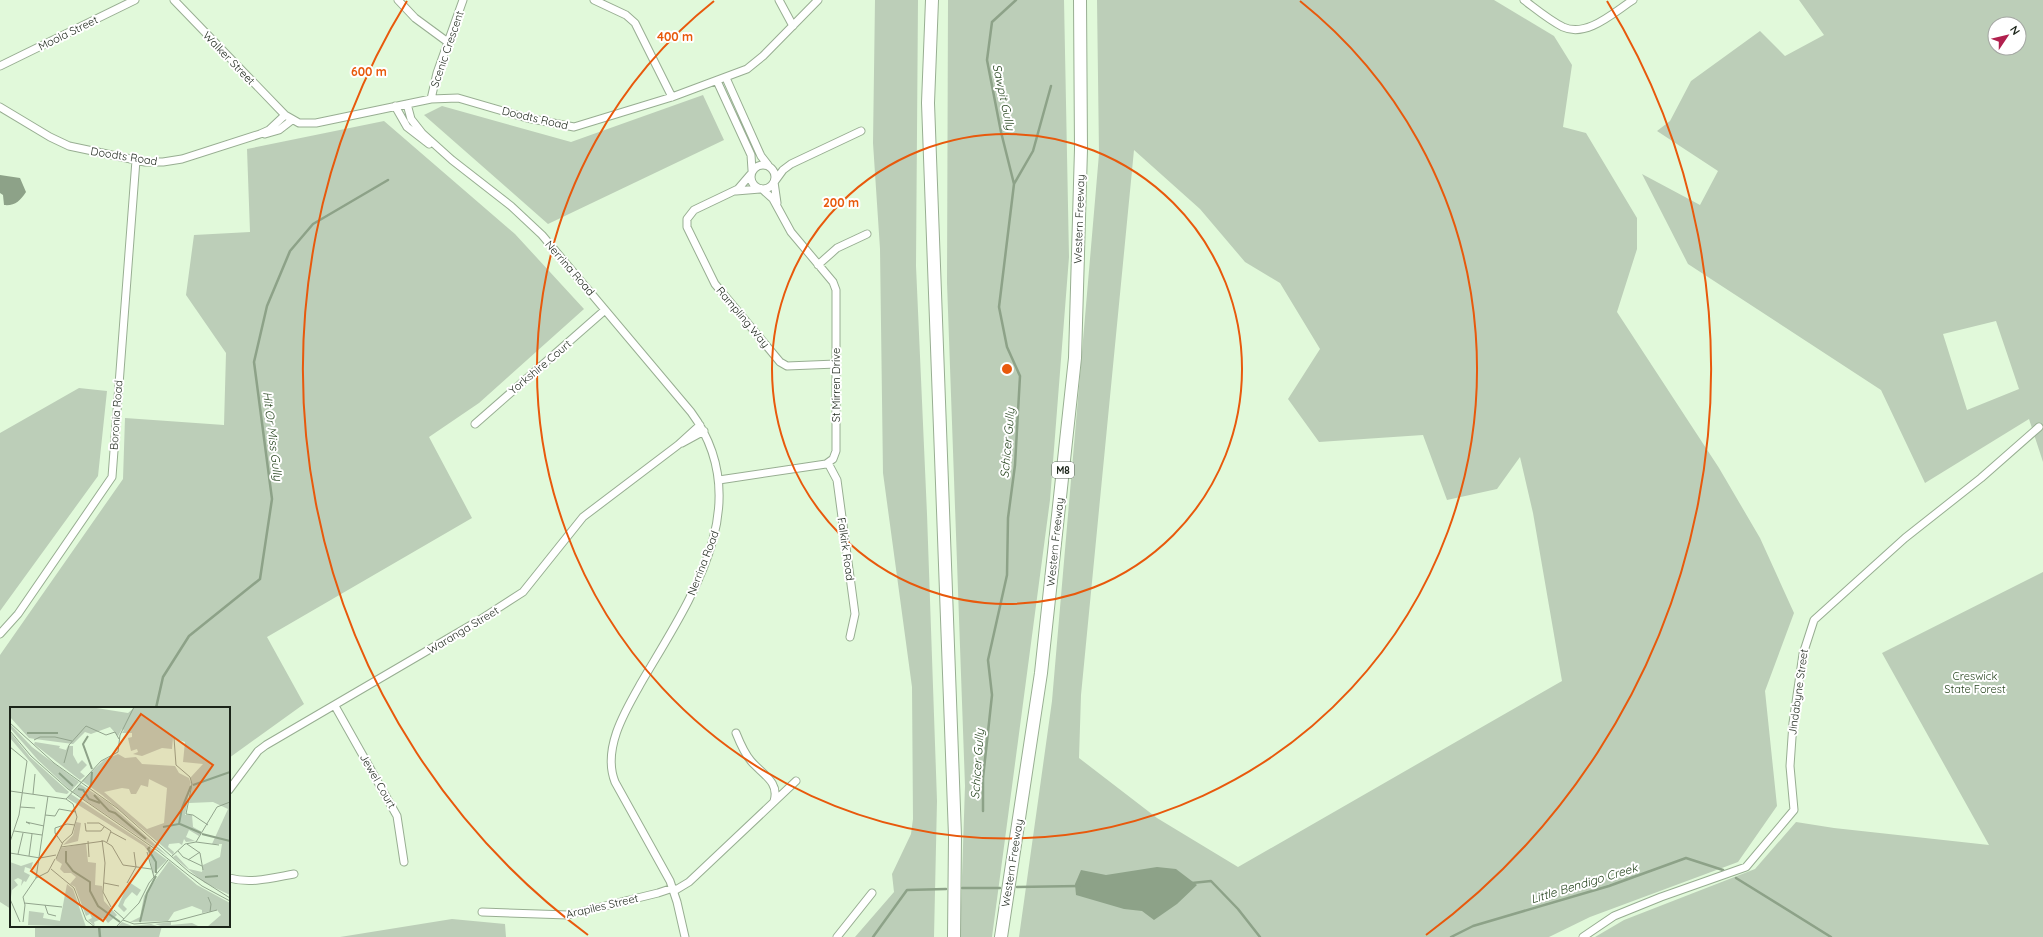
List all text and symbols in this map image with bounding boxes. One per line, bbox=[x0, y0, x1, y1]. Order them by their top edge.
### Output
street label: Scenic Crescent bbox=[427, 9, 467, 89]
street label: Moola Street bbox=[36, 12, 100, 53]
north arrow bbox=[1987, 16, 2027, 56]
text: N bbox=[2007, 23, 2023, 38]
street label: Walker Street bbox=[200, 28, 258, 88]
text: 400 m bbox=[657, 29, 693, 44]
water label: Sawpit Gully bbox=[990, 62, 1019, 133]
text: 600 m bbox=[351, 64, 387, 79]
street label: Doodts Road bbox=[501, 104, 569, 132]
street label: Doodts Road bbox=[90, 144, 158, 168]
street label: Western Freeway bbox=[1070, 174, 1088, 264]
text: 200 m bbox=[823, 195, 859, 210]
street label: Nerrina Road bbox=[542, 238, 598, 298]
street label: Rampling Way bbox=[713, 284, 773, 350]
street label: Yorkshire Court bbox=[506, 337, 574, 397]
street label: St Mirren Drive bbox=[829, 348, 843, 422]
centre of rings bbox=[1000, 362, 1014, 376]
street label: Boronia Road bbox=[107, 380, 125, 450]
water label: Hit Or Miss Gully bbox=[260, 390, 286, 483]
water label: Schicer Gully bbox=[996, 406, 1018, 479]
road number: M8 bbox=[1052, 462, 1074, 478]
street label: Western Freeway bbox=[1043, 497, 1067, 587]
street label: Falkirk Road bbox=[835, 516, 857, 582]
street label: Nerrina Road bbox=[684, 529, 722, 597]
street label: Waranga Street bbox=[425, 603, 501, 657]
street label: Jindabyne Street bbox=[1785, 648, 1811, 736]
park label: Creswick State Forest bbox=[1944, 669, 2006, 696]
inset map bbox=[10, 707, 230, 927]
water label: Schicer Gully bbox=[967, 727, 987, 800]
street label: Jewel Court bbox=[357, 751, 399, 811]
street label: Western Freeway bbox=[998, 818, 1026, 908]
water label: Little Bendigo Creek bbox=[1529, 859, 1641, 906]
street label: Arapiles Street bbox=[564, 891, 640, 921]

